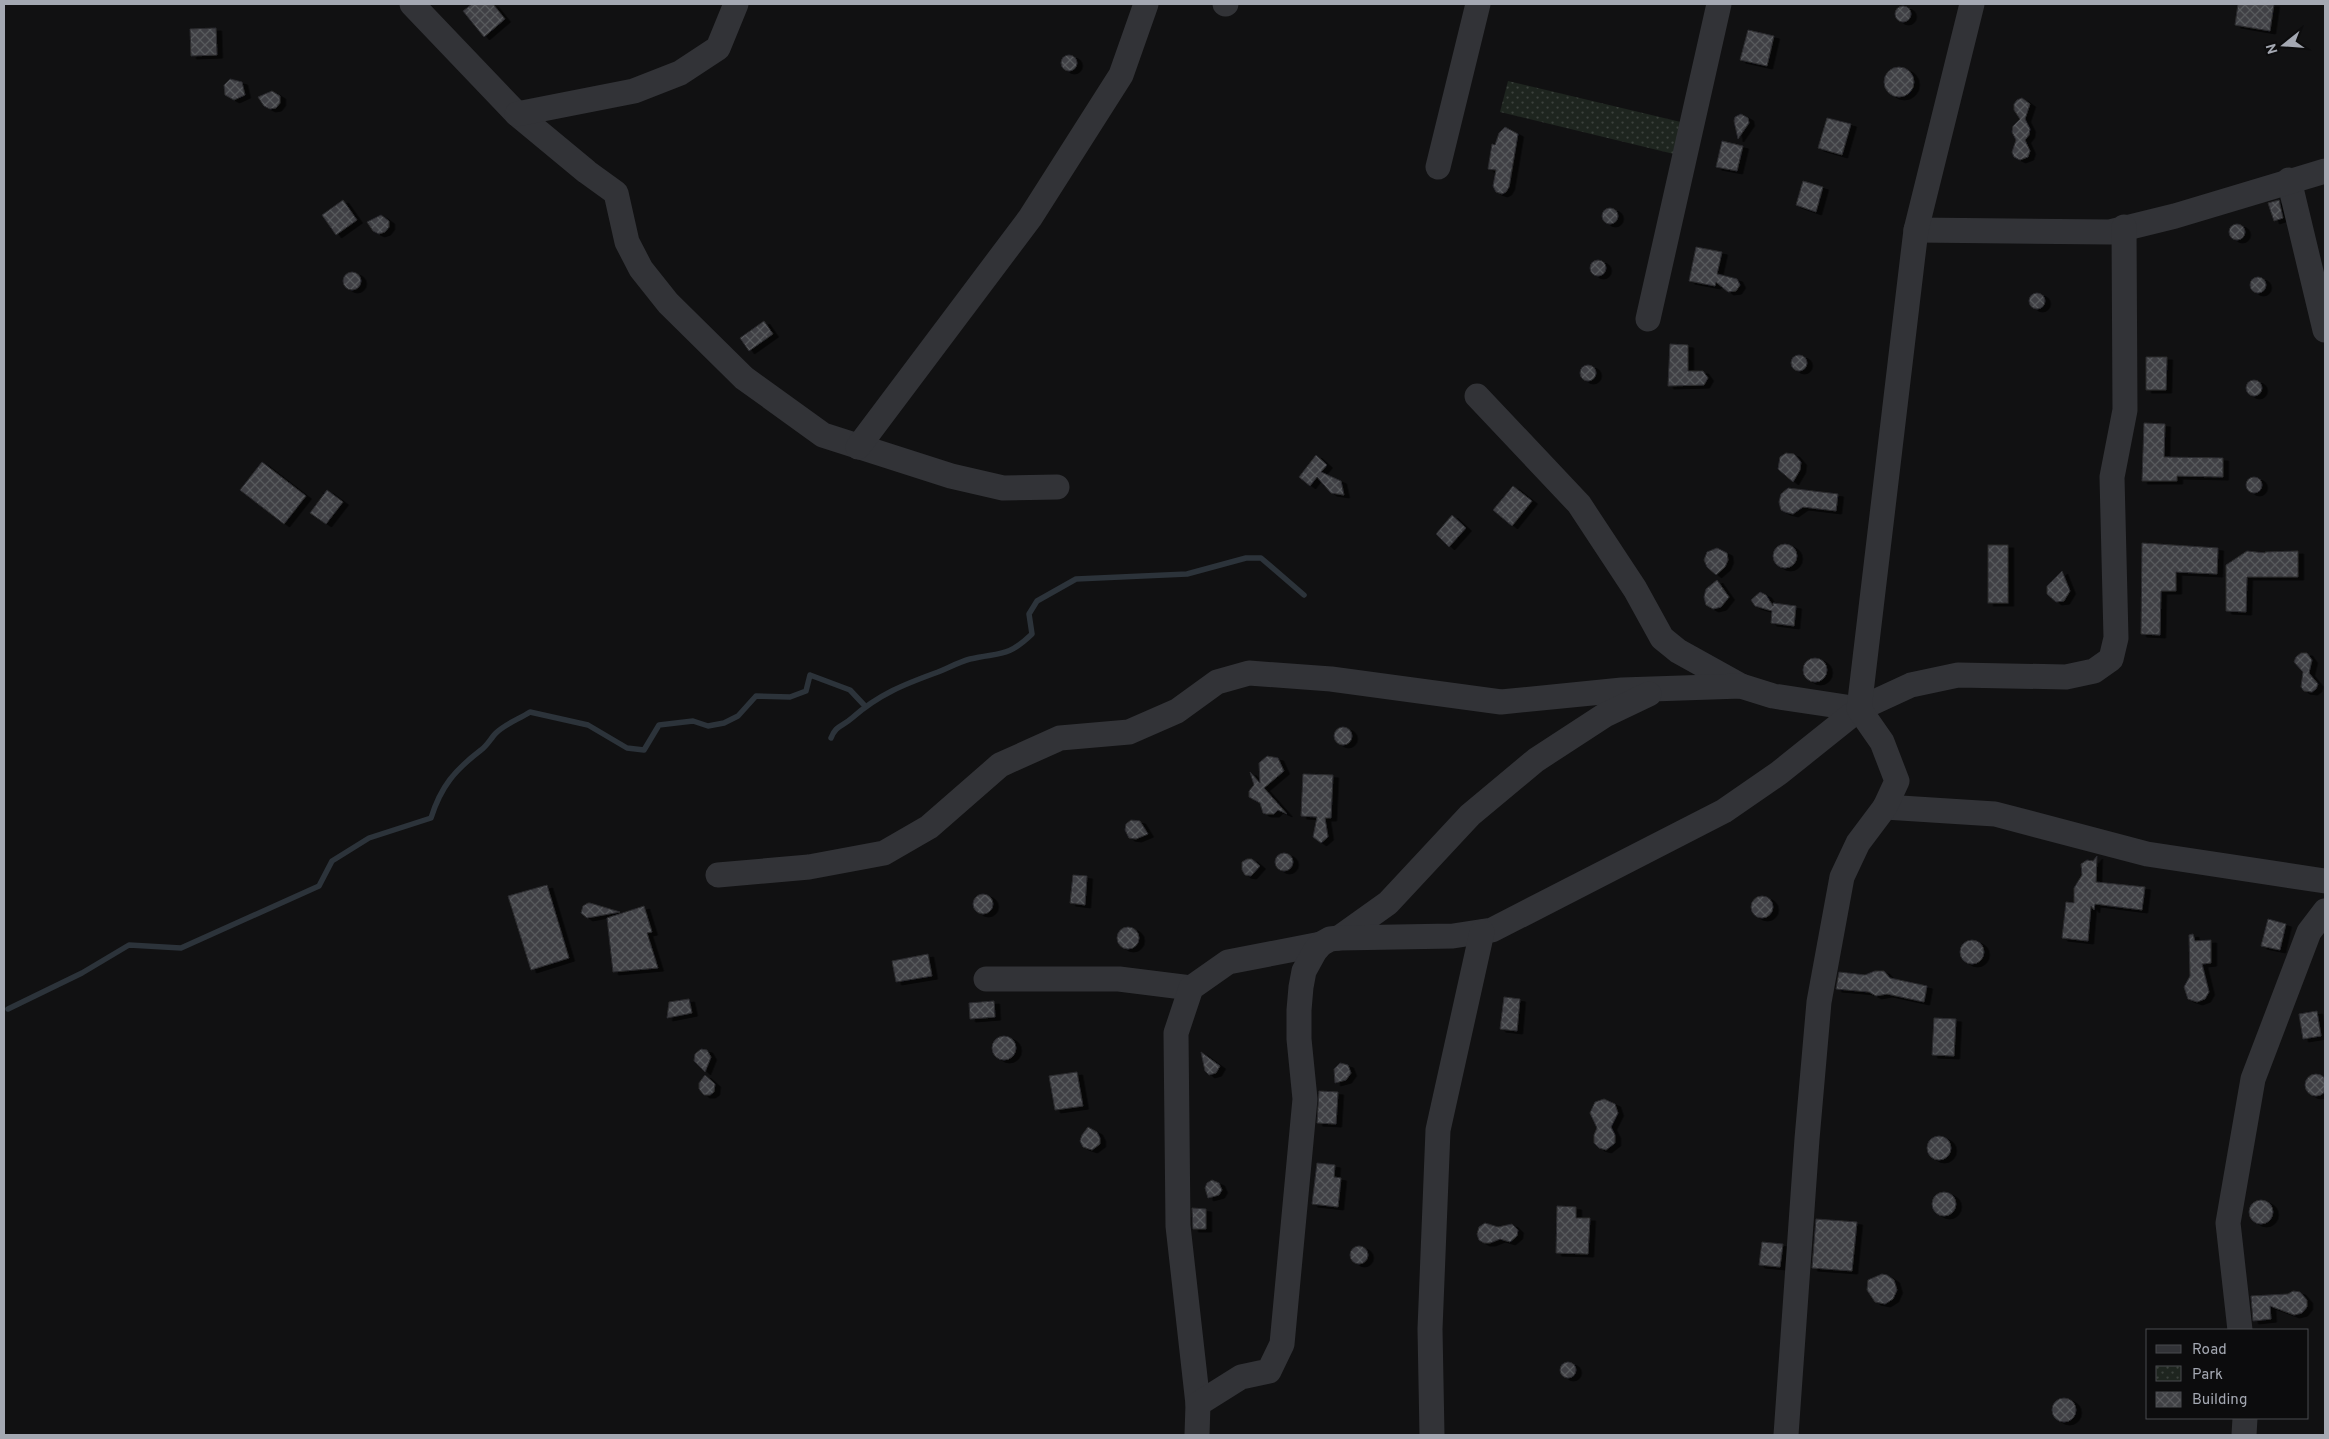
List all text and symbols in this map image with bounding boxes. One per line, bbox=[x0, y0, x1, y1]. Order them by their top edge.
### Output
north arrow bbox=[2259, 20, 2309, 70]
text: N bbox=[2263, 41, 2283, 56]
legend bbox=[2146, 1329, 2309, 1419]
text: Road bbox=[2192, 1341, 2227, 1360]
text: Park bbox=[2192, 1366, 2223, 1385]
text: Building bbox=[2192, 1391, 2247, 1410]

